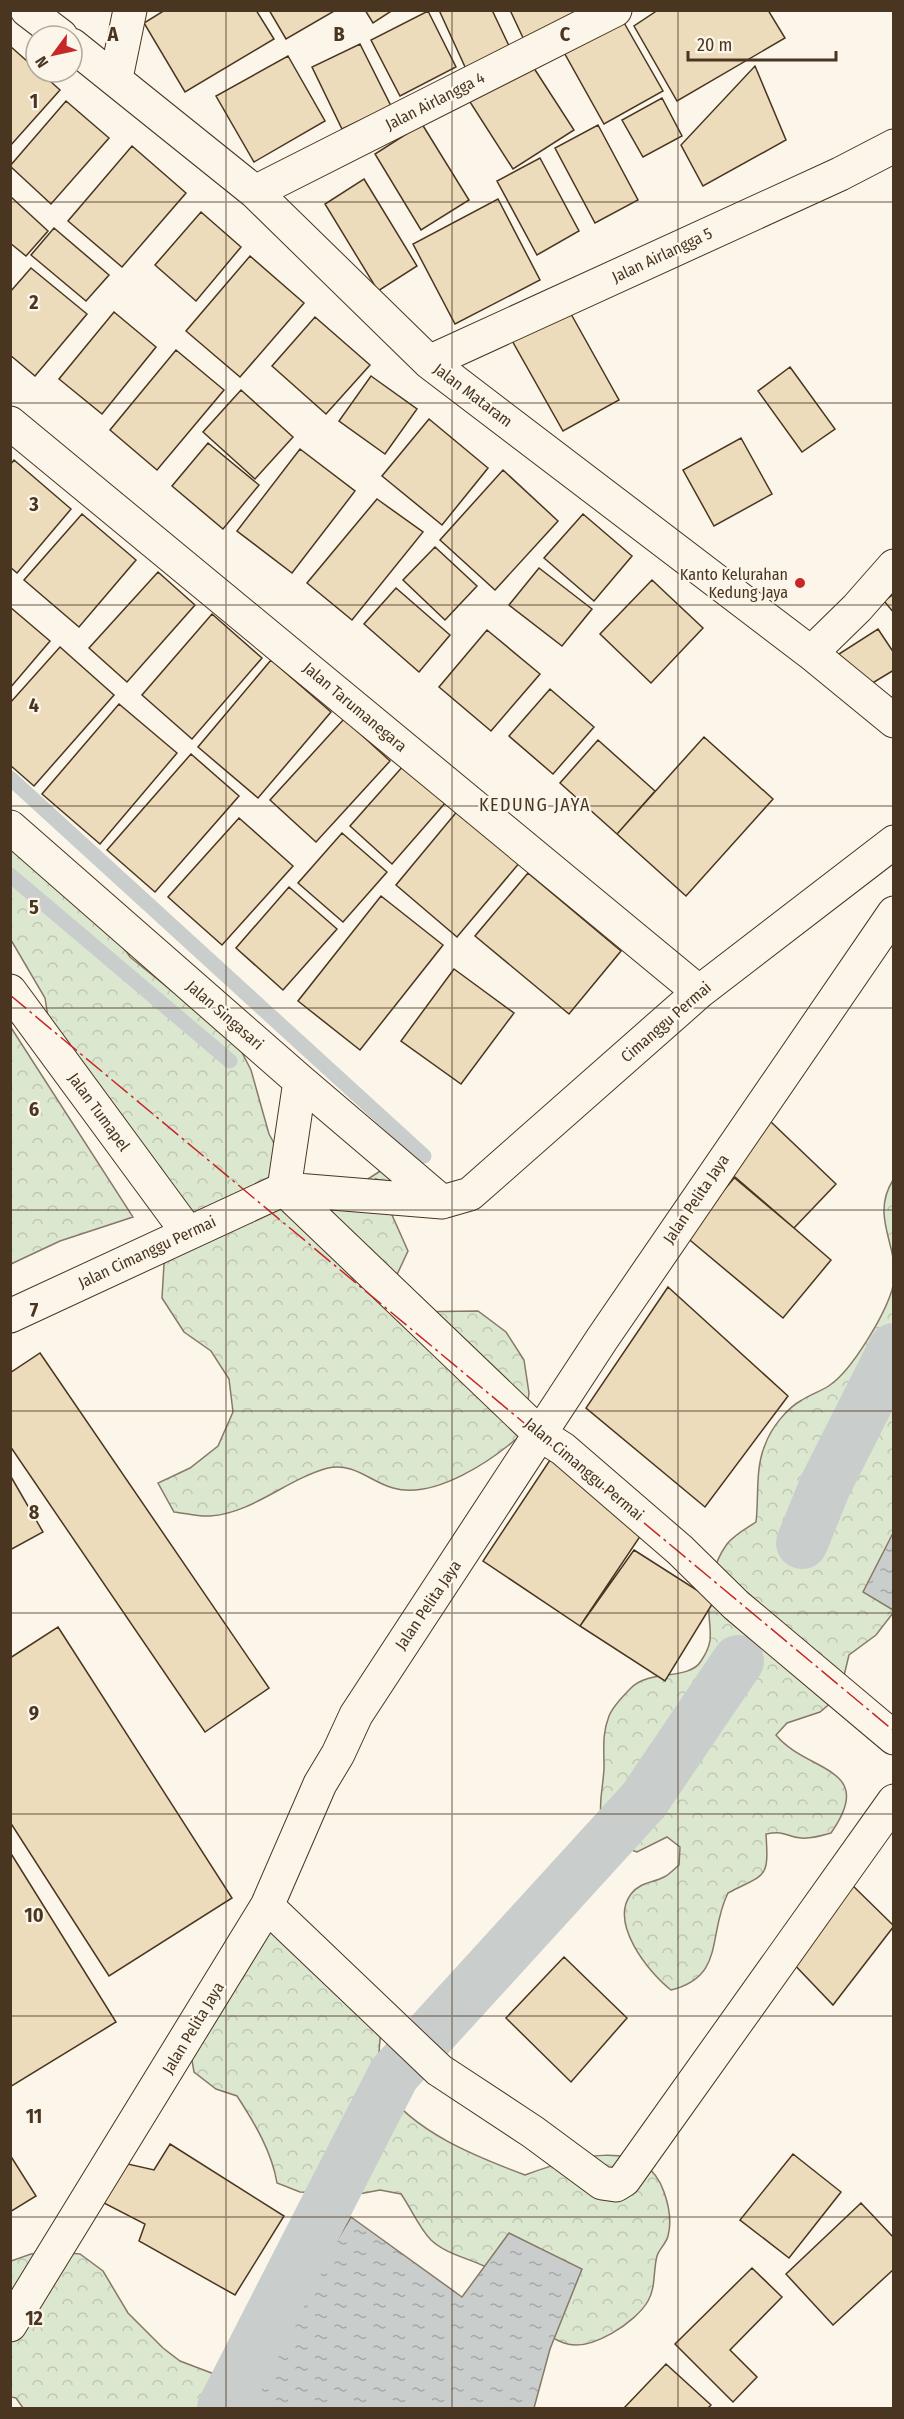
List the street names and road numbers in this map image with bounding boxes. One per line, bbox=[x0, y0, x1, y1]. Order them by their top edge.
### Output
street label: Jalan Airlangga 4 bbox=[382, 68, 488, 134]
street label: Jalan Airlangga 5 bbox=[609, 223, 715, 287]
street label: Jalan Mataram bbox=[430, 359, 516, 431]
street label: Jalan Tarumanegara bbox=[299, 658, 411, 756]
street label: Jalan Singasari bbox=[183, 976, 267, 1054]
street label: Cimanggu Permai bbox=[617, 978, 715, 1066]
street label: Jalan Tumapel bbox=[64, 1069, 134, 1155]
street label: Jalan Pelita Jaya bbox=[659, 1151, 733, 1247]
street label: Jalan Cimanggu Permai bbox=[75, 1212, 219, 1292]
street label: Jalan Cimanggu Permai bbox=[521, 1414, 647, 1524]
street label: Jalan Pelita Jaya bbox=[391, 1557, 465, 1653]
street label: Jalan Pelita Jaya bbox=[158, 1979, 228, 2077]

